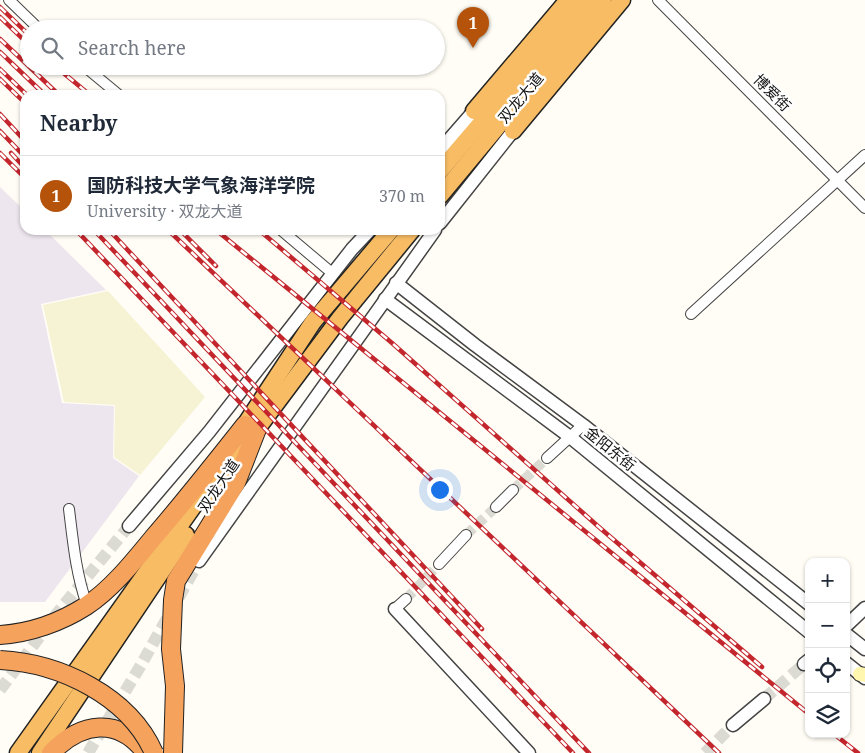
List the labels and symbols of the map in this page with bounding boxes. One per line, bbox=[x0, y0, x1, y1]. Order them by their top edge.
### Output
pin: 1 bbox=[457, 7, 489, 48]
street label: 双龙大道 bbox=[493, 68, 547, 127]
street label: 博爱街 bbox=[750, 69, 796, 115]
street label: 金阳东街 bbox=[581, 422, 640, 475]
street label: 双龙大道 bbox=[193, 455, 243, 516]
your location bbox=[427, 477, 453, 503]

